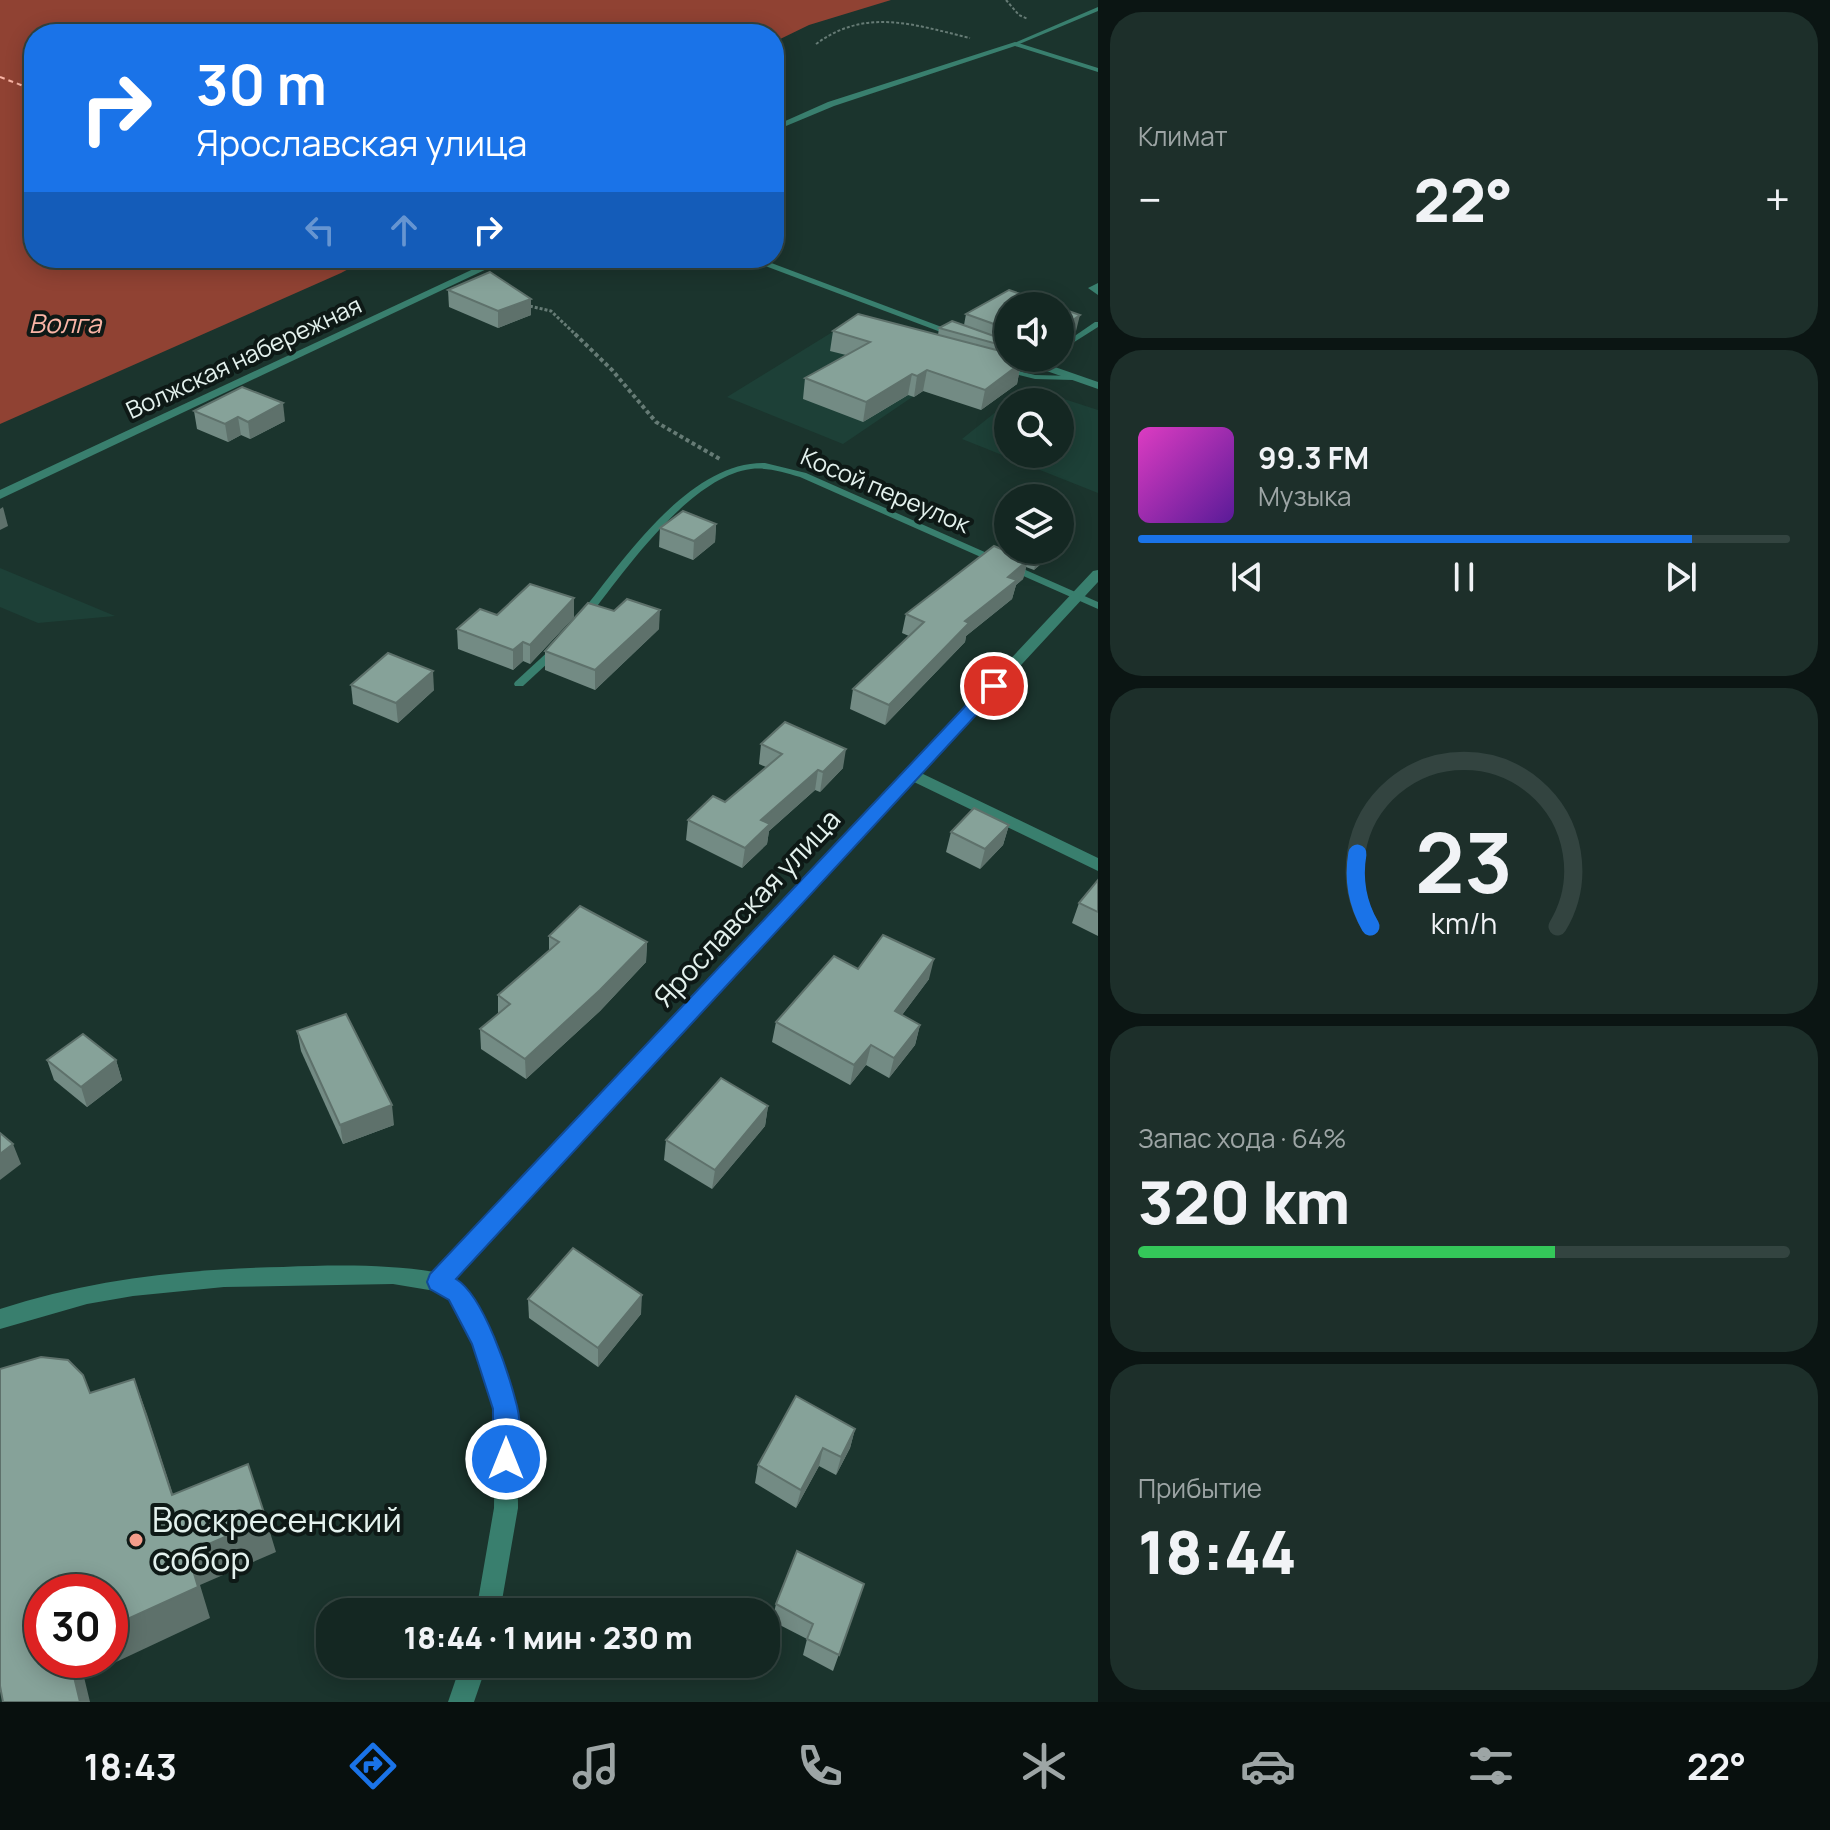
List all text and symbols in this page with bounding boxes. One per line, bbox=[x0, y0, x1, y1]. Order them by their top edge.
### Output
text: 30 m bbox=[196, 45, 327, 122]
icon: right bbox=[64, 56, 168, 160]
text: Ярославская улица bbox=[196, 118, 527, 167]
text: Климат bbox=[1138, 118, 1228, 154]
text: 22° bbox=[1413, 158, 1513, 240]
text: − bbox=[1138, 169, 1162, 229]
text: + bbox=[1765, 169, 1790, 229]
icon: left bbox=[298, 208, 342, 252]
icon: ahead bbox=[382, 208, 426, 252]
icon: right bbox=[466, 208, 510, 252]
street label: Волжская набережная bbox=[120, 288, 367, 426]
map controls bbox=[994, 292, 1074, 564]
button: sound bbox=[994, 292, 1074, 372]
water label: Волга bbox=[29, 305, 103, 341]
button: search bbox=[994, 388, 1074, 468]
text: 99.3 FM bbox=[1258, 437, 1369, 478]
street label: Косой переулок bbox=[796, 439, 976, 541]
text: Музыка bbox=[1258, 478, 1352, 514]
button: layers bbox=[994, 484, 1074, 564]
icon: previous bbox=[1225, 555, 1269, 599]
icon: pause bbox=[1442, 555, 1486, 599]
icon: next bbox=[1659, 555, 1703, 599]
pin bbox=[960, 652, 1028, 720]
icon: arrive bbox=[972, 664, 1016, 708]
street label: Ярославская улица bbox=[645, 800, 848, 1014]
text: 23 bbox=[1415, 804, 1513, 918]
text: km/h bbox=[1431, 904, 1497, 943]
text: Запас хода · 64% bbox=[1138, 1120, 1347, 1156]
text: 320 km bbox=[1138, 1160, 1350, 1242]
position arrow bbox=[464, 1417, 548, 1501]
text: Прибытие bbox=[1138, 1470, 1262, 1506]
place label: Воскресенский собор bbox=[152, 1496, 402, 1581]
text: 18:44 bbox=[1138, 1510, 1297, 1592]
marker: Воскресенский собор bbox=[127, 1531, 145, 1549]
speed limit sign: 30 bbox=[24, 1574, 128, 1678]
text: 18:44 · 1 мин · 230 m bbox=[404, 1617, 692, 1658]
icon: directions bbox=[345, 1738, 401, 1794]
icon: music bbox=[568, 1738, 624, 1794]
icon: phone bbox=[792, 1738, 848, 1794]
icon: climate bbox=[1016, 1738, 1072, 1794]
icon: car bbox=[1240, 1738, 1296, 1794]
icon: filters bbox=[1463, 1738, 1519, 1794]
text: 18:43 bbox=[84, 1742, 177, 1791]
text: 22° bbox=[1687, 1742, 1746, 1791]

